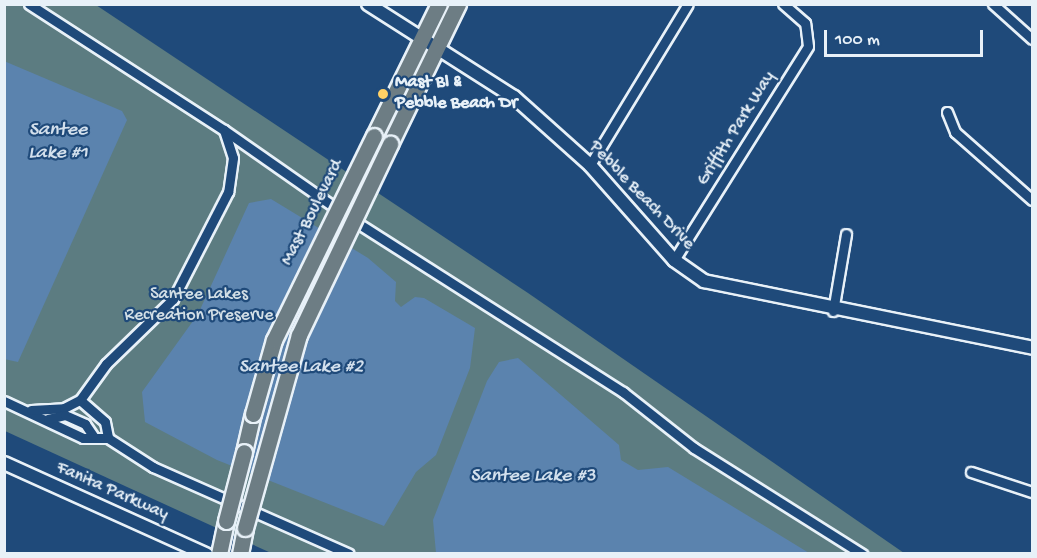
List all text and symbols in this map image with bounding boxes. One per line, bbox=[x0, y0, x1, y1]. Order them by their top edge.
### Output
scale bar bbox=[827, 18, 986, 56]
text: 100 m bbox=[835, 30, 880, 51]
street label: Griffith Park Way bbox=[693, 68, 781, 190]
place label: Mast Bl & Pebble Beach Dr bbox=[395, 73, 517, 116]
marker: Mast Bl & Pebble Beach Dr bbox=[376, 87, 390, 101]
water label: Santee Lake #1 bbox=[28, 119, 88, 166]
street label: Pebble Beach Drive bbox=[583, 137, 699, 255]
street label: Mast Boulevard bbox=[277, 157, 349, 269]
park label: Santee Lakes Recreation Preserve bbox=[124, 285, 274, 328]
water label: Santee Lake #2 bbox=[239, 355, 363, 379]
street label: Fanita Parkway bbox=[53, 458, 171, 526]
water label: Santee Lake #3 bbox=[470, 464, 596, 488]

